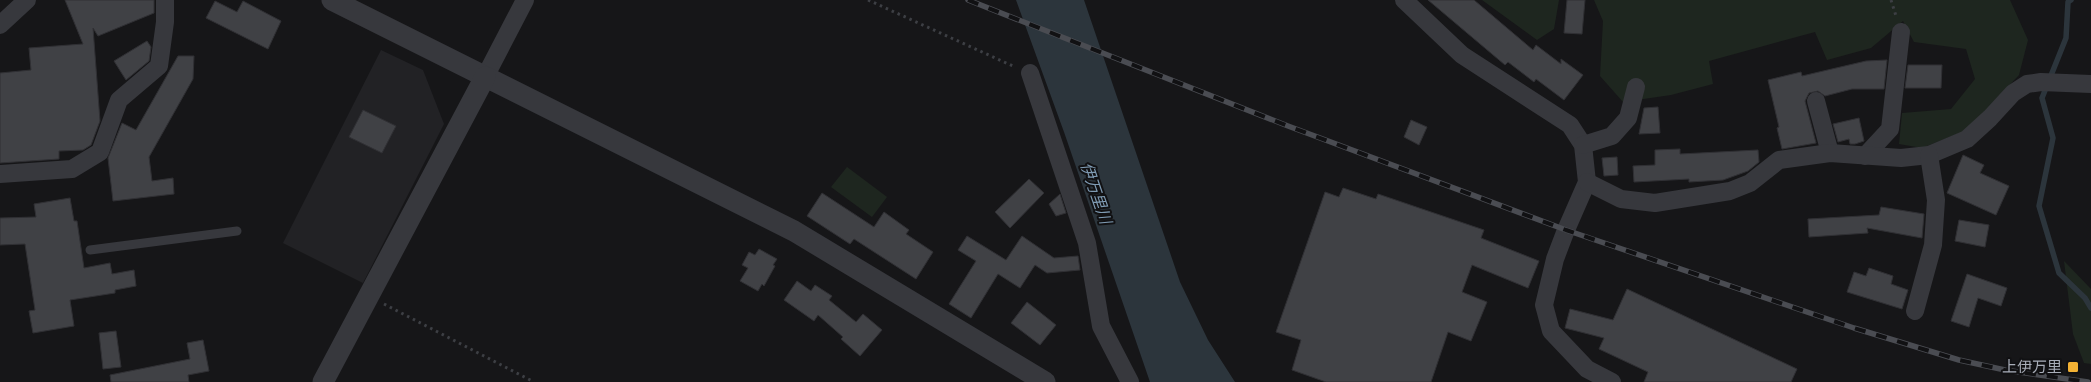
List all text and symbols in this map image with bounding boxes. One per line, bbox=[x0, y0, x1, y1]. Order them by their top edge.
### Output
water label: 伊万里川 bbox=[1077, 160, 1116, 228]
place label: 上伊万里 bbox=[2002, 358, 2062, 376]
marker: 上伊万里 bbox=[2066, 360, 2080, 374]

